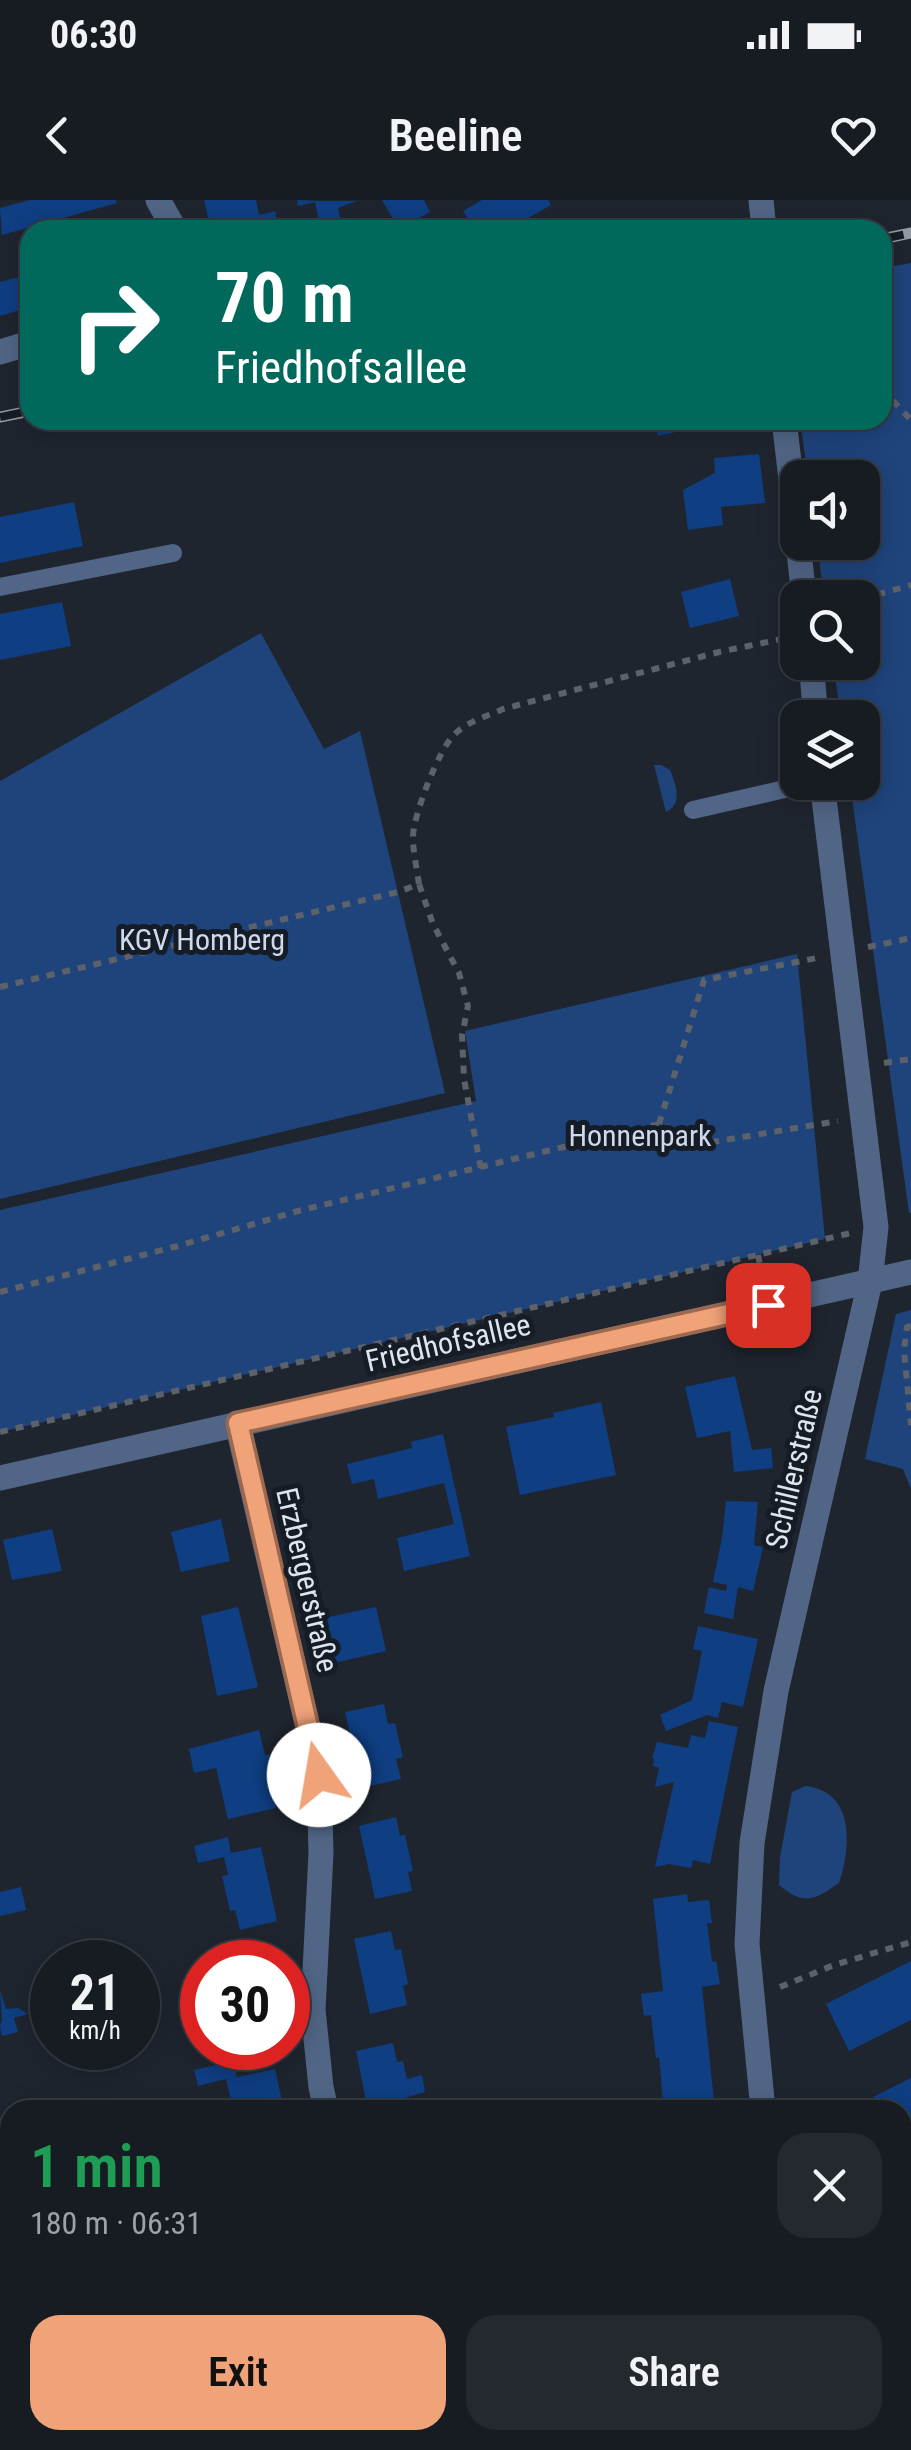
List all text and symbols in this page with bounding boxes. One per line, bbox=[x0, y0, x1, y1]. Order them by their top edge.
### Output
text: 06:30 bbox=[50, 13, 137, 57]
icon: back bbox=[30, 108, 85, 163]
icon: heart bbox=[826, 108, 881, 163]
text: Beeline bbox=[389, 109, 522, 162]
text: 70 m bbox=[215, 257, 354, 339]
icon: right bbox=[50, 260, 180, 390]
text: Friedhofsallee bbox=[215, 341, 467, 394]
map controls bbox=[780, 460, 880, 800]
button: sound bbox=[780, 460, 880, 560]
button: search bbox=[780, 580, 880, 680]
button: layers bbox=[780, 700, 880, 800]
park label: KGV Homberg bbox=[119, 922, 285, 957]
park label: Honnenpark bbox=[568, 1118, 712, 1153]
pin bbox=[726, 1263, 811, 1348]
icon: arrive bbox=[741, 1278, 796, 1333]
street label: Friedhofsallee bbox=[362, 1307, 534, 1378]
street label: Schillerstraße bbox=[758, 1386, 829, 1552]
street label: Erzbergerstraße bbox=[269, 1484, 346, 1675]
position arrow bbox=[267, 1723, 371, 1827]
speed limit sign: 30 bbox=[180, 1940, 310, 2070]
text: 21 bbox=[70, 1964, 120, 2022]
text: km/h bbox=[69, 2016, 121, 2045]
text: 1 min bbox=[30, 2131, 163, 2202]
button: close bbox=[777, 2133, 882, 2238]
text: 180 m · 06:31 bbox=[30, 2204, 202, 2242]
button: Exit bbox=[30, 2315, 446, 2430]
button: Share bbox=[466, 2315, 882, 2430]

